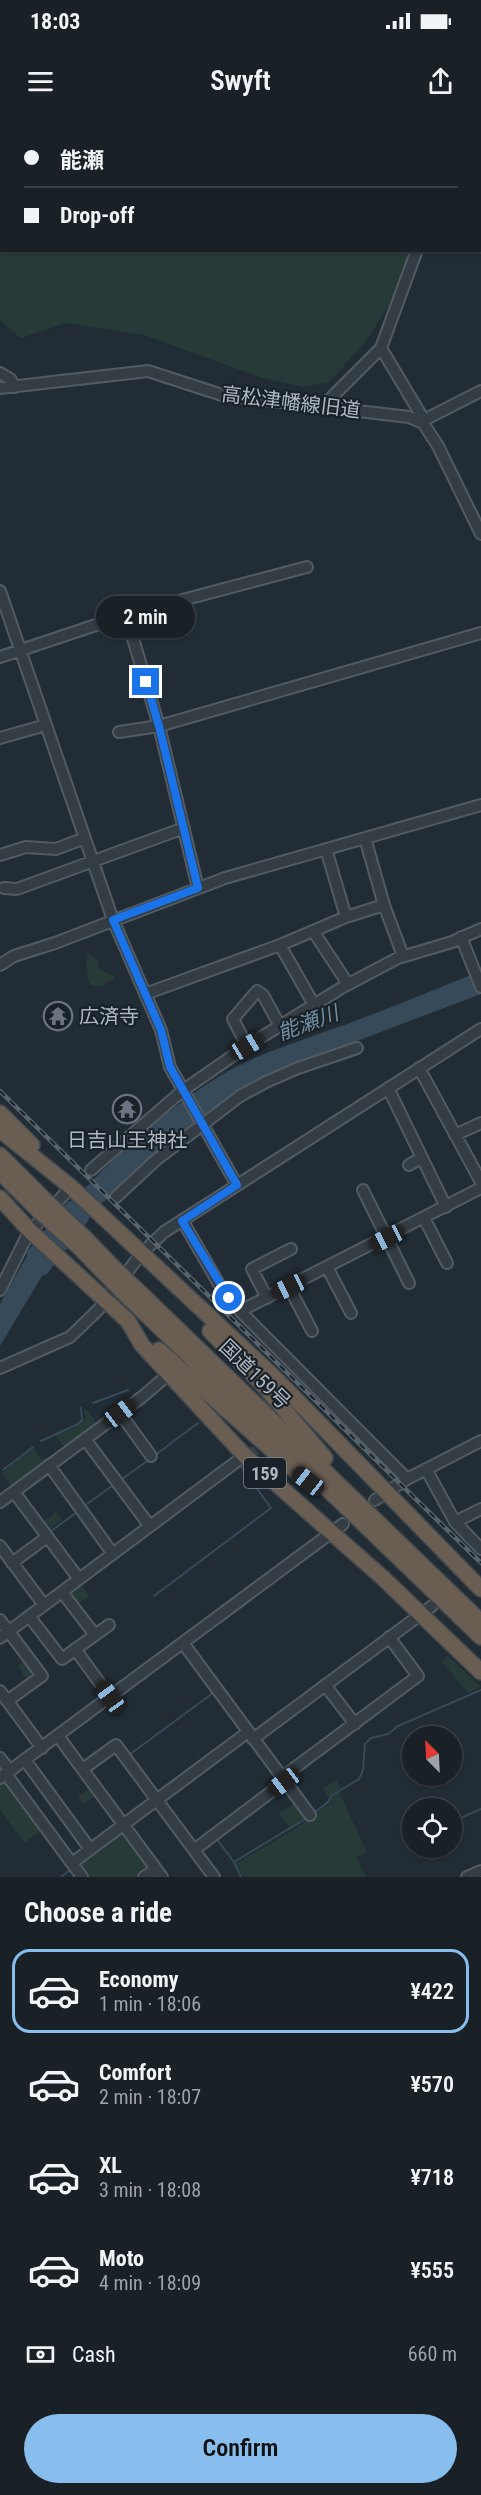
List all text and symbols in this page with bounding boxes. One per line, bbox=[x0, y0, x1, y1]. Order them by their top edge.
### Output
text: 18:03 bbox=[30, 9, 81, 34]
icon: menu bbox=[24, 65, 57, 98]
text: Swyft bbox=[210, 65, 271, 97]
icon: share bbox=[424, 65, 457, 98]
text: 能瀬 bbox=[60, 148, 104, 173]
text: Drop-off bbox=[60, 203, 134, 228]
street label: 高松津幡線旧道 bbox=[220, 382, 362, 422]
callout: 2 min bbox=[96, 595, 195, 637]
text: 2 min bbox=[123, 605, 168, 629]
route end bbox=[132, 668, 159, 695]
temple icon: 広済寺 bbox=[42, 1000, 74, 1032]
water label: 能瀬川 bbox=[274, 1000, 344, 1045]
place label: 広済寺 bbox=[79, 1004, 139, 1028]
car bbox=[227, 1029, 267, 1063]
temple icon: 日吉山王神社 bbox=[111, 1093, 143, 1125]
place label: 日吉山王神社 bbox=[67, 1128, 187, 1152]
car bbox=[367, 1222, 407, 1254]
car bbox=[269, 1271, 309, 1303]
route start bbox=[215, 1284, 242, 1311]
street label: 国道159号 bbox=[214, 1334, 296, 1414]
car bbox=[100, 1395, 140, 1431]
road number: 159 bbox=[244, 1458, 286, 1488]
car bbox=[288, 1463, 328, 1499]
car bbox=[92, 1677, 128, 1717]
north arrow bbox=[402, 1726, 462, 1786]
map controls bbox=[402, 1726, 462, 1858]
car bbox=[264, 1764, 304, 1800]
button: locate bbox=[402, 1798, 462, 1858]
text: Choose a ride bbox=[24, 1897, 172, 1929]
icon: car bbox=[27, 1964, 81, 2018]
text: Economy bbox=[99, 1967, 179, 1992]
text: ¥422 bbox=[410, 1979, 454, 2004]
text: 1 min · 18:06 bbox=[99, 1992, 201, 2016]
icon: car bbox=[27, 2057, 81, 2111]
text: Comfort bbox=[99, 2060, 172, 2085]
text: ¥570 bbox=[410, 2072, 454, 2097]
text: 2 min · 18:07 bbox=[99, 2085, 201, 2109]
icon: car bbox=[27, 2150, 81, 2204]
text: XL bbox=[99, 2153, 122, 2178]
text: ¥718 bbox=[410, 2165, 454, 2190]
text: 3 min · 18:08 bbox=[99, 2178, 201, 2202]
icon: car bbox=[27, 2243, 81, 2297]
text: Moto bbox=[99, 2246, 144, 2271]
text: ¥555 bbox=[410, 2258, 454, 2283]
text: 4 min · 18:09 bbox=[99, 2271, 201, 2295]
icon: cash bbox=[24, 2338, 57, 2371]
text: Cash bbox=[72, 2342, 116, 2367]
text: 660 m bbox=[408, 2342, 457, 2366]
button: Confirm bbox=[24, 2414, 457, 2483]

